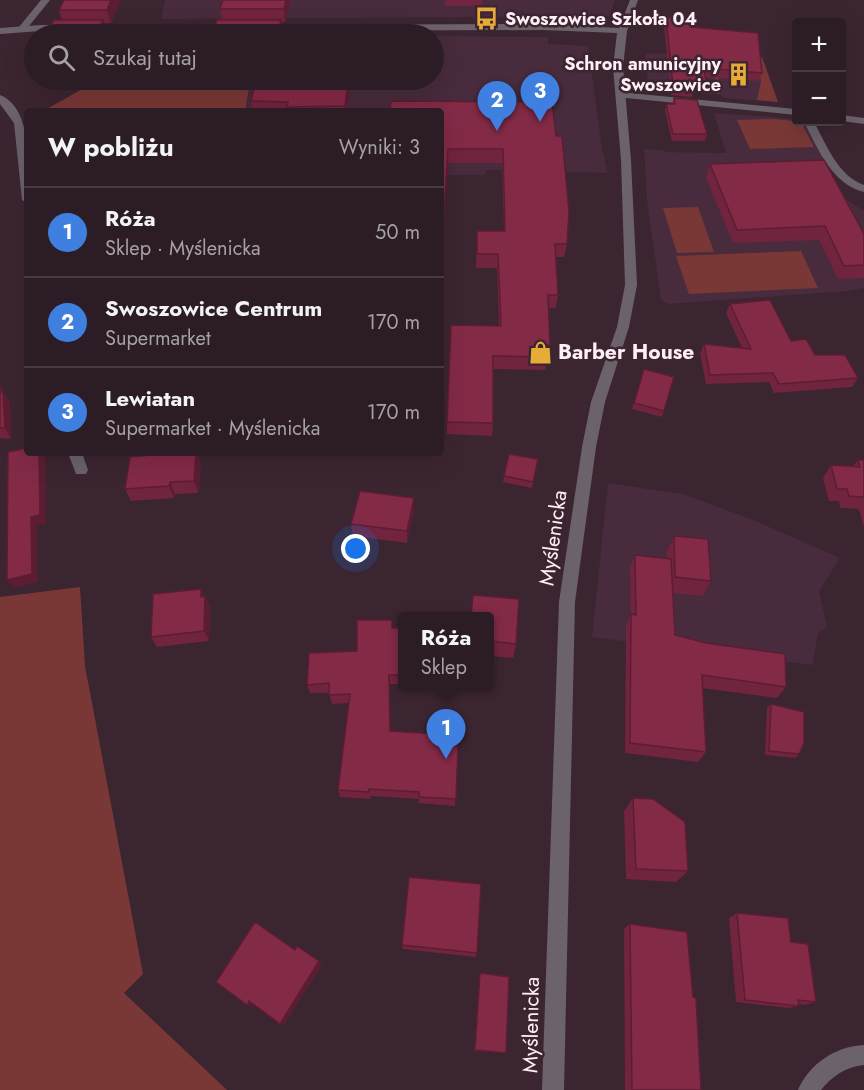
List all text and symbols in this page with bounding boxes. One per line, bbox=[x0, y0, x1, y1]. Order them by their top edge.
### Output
bus stop icon: Swoszowice Szkoła 04 bbox=[474, 6, 500, 32]
place label: Swoszowice Szkoła 04 bbox=[505, 6, 697, 32]
map controls bbox=[792, 18, 846, 126]
button: + bbox=[792, 18, 846, 72]
search box bbox=[24, 24, 444, 90]
icon: search bbox=[45, 41, 78, 74]
text: Szukaj tutaj bbox=[93, 41, 197, 73]
place label: Schron amunicyjny Swoszowice bbox=[564, 51, 722, 98]
building icon: Schron amunicyjny Swoszowice bbox=[726, 61, 752, 87]
pin: 3 bbox=[520, 72, 560, 122]
button: − bbox=[792, 72, 846, 126]
pin: 2 bbox=[478, 82, 516, 131]
text: W pobliżu bbox=[48, 128, 174, 166]
text: Wyniki: 3 bbox=[339, 133, 420, 162]
text: Róża bbox=[105, 202, 156, 234]
text: 1 bbox=[62, 218, 73, 247]
text: 50 m bbox=[375, 218, 420, 247]
text: Sklep · Myślenicka bbox=[105, 234, 261, 263]
text: Swoszowice Centrum bbox=[105, 292, 322, 324]
text: 2 bbox=[61, 308, 74, 337]
text: 170 m bbox=[367, 308, 420, 337]
text: Supermarket bbox=[105, 324, 211, 353]
place label: Barber House bbox=[558, 337, 694, 367]
shop icon: Barber House bbox=[527, 339, 553, 365]
text: Lewiatan bbox=[105, 382, 195, 414]
text: 3 bbox=[61, 398, 74, 427]
text: 170 m bbox=[367, 398, 420, 427]
text: Supermarket · Myślenicka bbox=[105, 414, 320, 443]
street label: Myślenicka bbox=[531, 488, 575, 588]
your location bbox=[341, 534, 370, 563]
popup bbox=[398, 612, 494, 690]
text: Róża bbox=[421, 621, 471, 653]
text: Sklep bbox=[421, 653, 467, 682]
pin: 1 bbox=[426, 710, 466, 759]
street label: Myślenicka bbox=[515, 977, 547, 1073]

